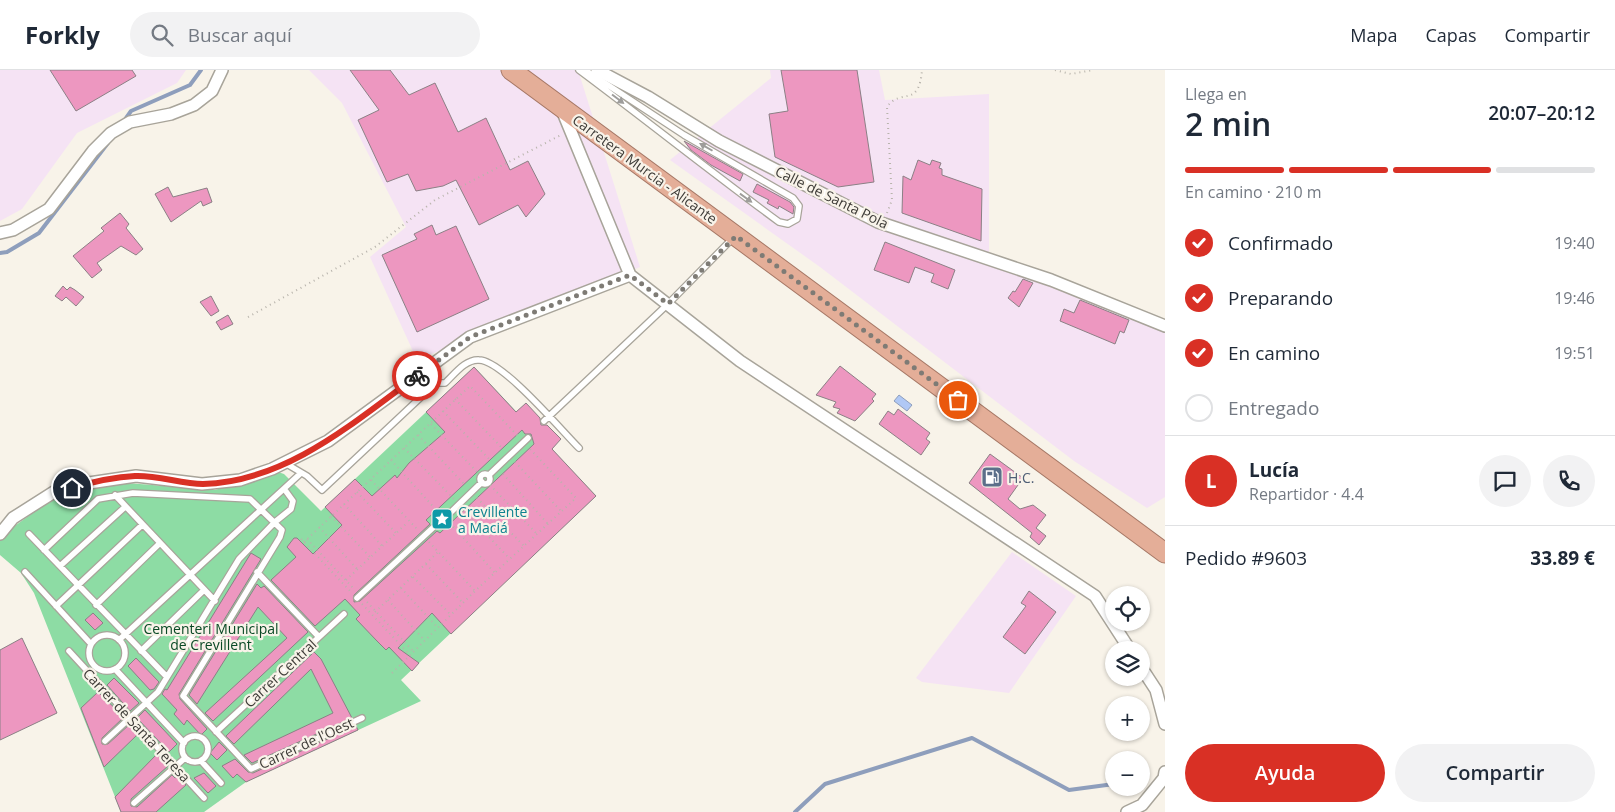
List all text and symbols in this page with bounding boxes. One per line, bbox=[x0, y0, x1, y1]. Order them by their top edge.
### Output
search box bbox=[130, 12, 480, 57]
text: Forkly bbox=[25, 18, 100, 51]
icon: search bbox=[148, 21, 176, 49]
text: Buscar aquí bbox=[188, 22, 292, 48]
text: Mapa bbox=[1350, 23, 1398, 47]
text: Capas bbox=[1426, 23, 1476, 47]
text: Compartir bbox=[1504, 23, 1590, 47]
text: Llega en bbox=[1185, 83, 1247, 105]
one-way arrow bbox=[611, 94, 625, 104]
text: 20:07–20:12 bbox=[1488, 100, 1595, 126]
text: 2 min bbox=[1185, 102, 1271, 145]
street label: Carretera Murcia - Alicante bbox=[569, 110, 721, 228]
one-way arrow bbox=[699, 143, 712, 152]
street label: Calle de Santa Pola bbox=[772, 161, 892, 233]
text: En camino · 210 m bbox=[1185, 181, 1322, 203]
one-way arrow bbox=[739, 193, 753, 203]
icon: check bbox=[1185, 229, 1213, 257]
text: Confirmado bbox=[1228, 230, 1333, 256]
text: 19:40 bbox=[1554, 232, 1595, 254]
icon: check bbox=[1185, 284, 1213, 312]
text: Preparando bbox=[1228, 285, 1333, 311]
text: 19:46 bbox=[1554, 287, 1595, 309]
icon: check bbox=[1185, 339, 1213, 367]
text: En camino bbox=[1228, 340, 1320, 366]
text: 19:51 bbox=[1554, 342, 1595, 364]
courier bbox=[392, 351, 442, 401]
icon: bike bbox=[403, 362, 431, 390]
pin bbox=[937, 379, 979, 421]
icon: bag bbox=[944, 386, 972, 414]
text: Entregado bbox=[1228, 395, 1319, 421]
button: chat bbox=[1479, 455, 1531, 507]
button: phone bbox=[1543, 455, 1595, 507]
text: Lucía bbox=[1249, 457, 1299, 483]
fuel station icon: H.C. bbox=[980, 465, 1004, 489]
pin bbox=[51, 467, 93, 509]
place label: H.C. bbox=[1008, 468, 1035, 487]
text: L bbox=[1206, 468, 1216, 494]
icon: home bbox=[58, 474, 86, 502]
text: Repartidor · 4.4 bbox=[1249, 483, 1364, 505]
place label: Crevillente a Maciá bbox=[458, 502, 527, 537]
place icon: Crevillente a Maciá bbox=[430, 507, 454, 531]
text: Pedido #9603 bbox=[1185, 545, 1307, 571]
text: 33.89 € bbox=[1530, 545, 1595, 571]
map controls bbox=[1105, 586, 1150, 796]
button: locate bbox=[1105, 586, 1150, 631]
park label: Cementeri Municipal de Crevillent bbox=[143, 619, 279, 654]
street label: Carrer Central bbox=[240, 634, 320, 712]
button: layers bbox=[1105, 641, 1150, 686]
street label: Carrer de Santa Teresa bbox=[79, 664, 195, 786]
button: + bbox=[1105, 696, 1150, 741]
street label: Carrer de l'Oest bbox=[256, 713, 356, 773]
button: Ayuda bbox=[1185, 744, 1385, 802]
button: Compartir bbox=[1395, 744, 1595, 802]
button: − bbox=[1105, 751, 1150, 796]

